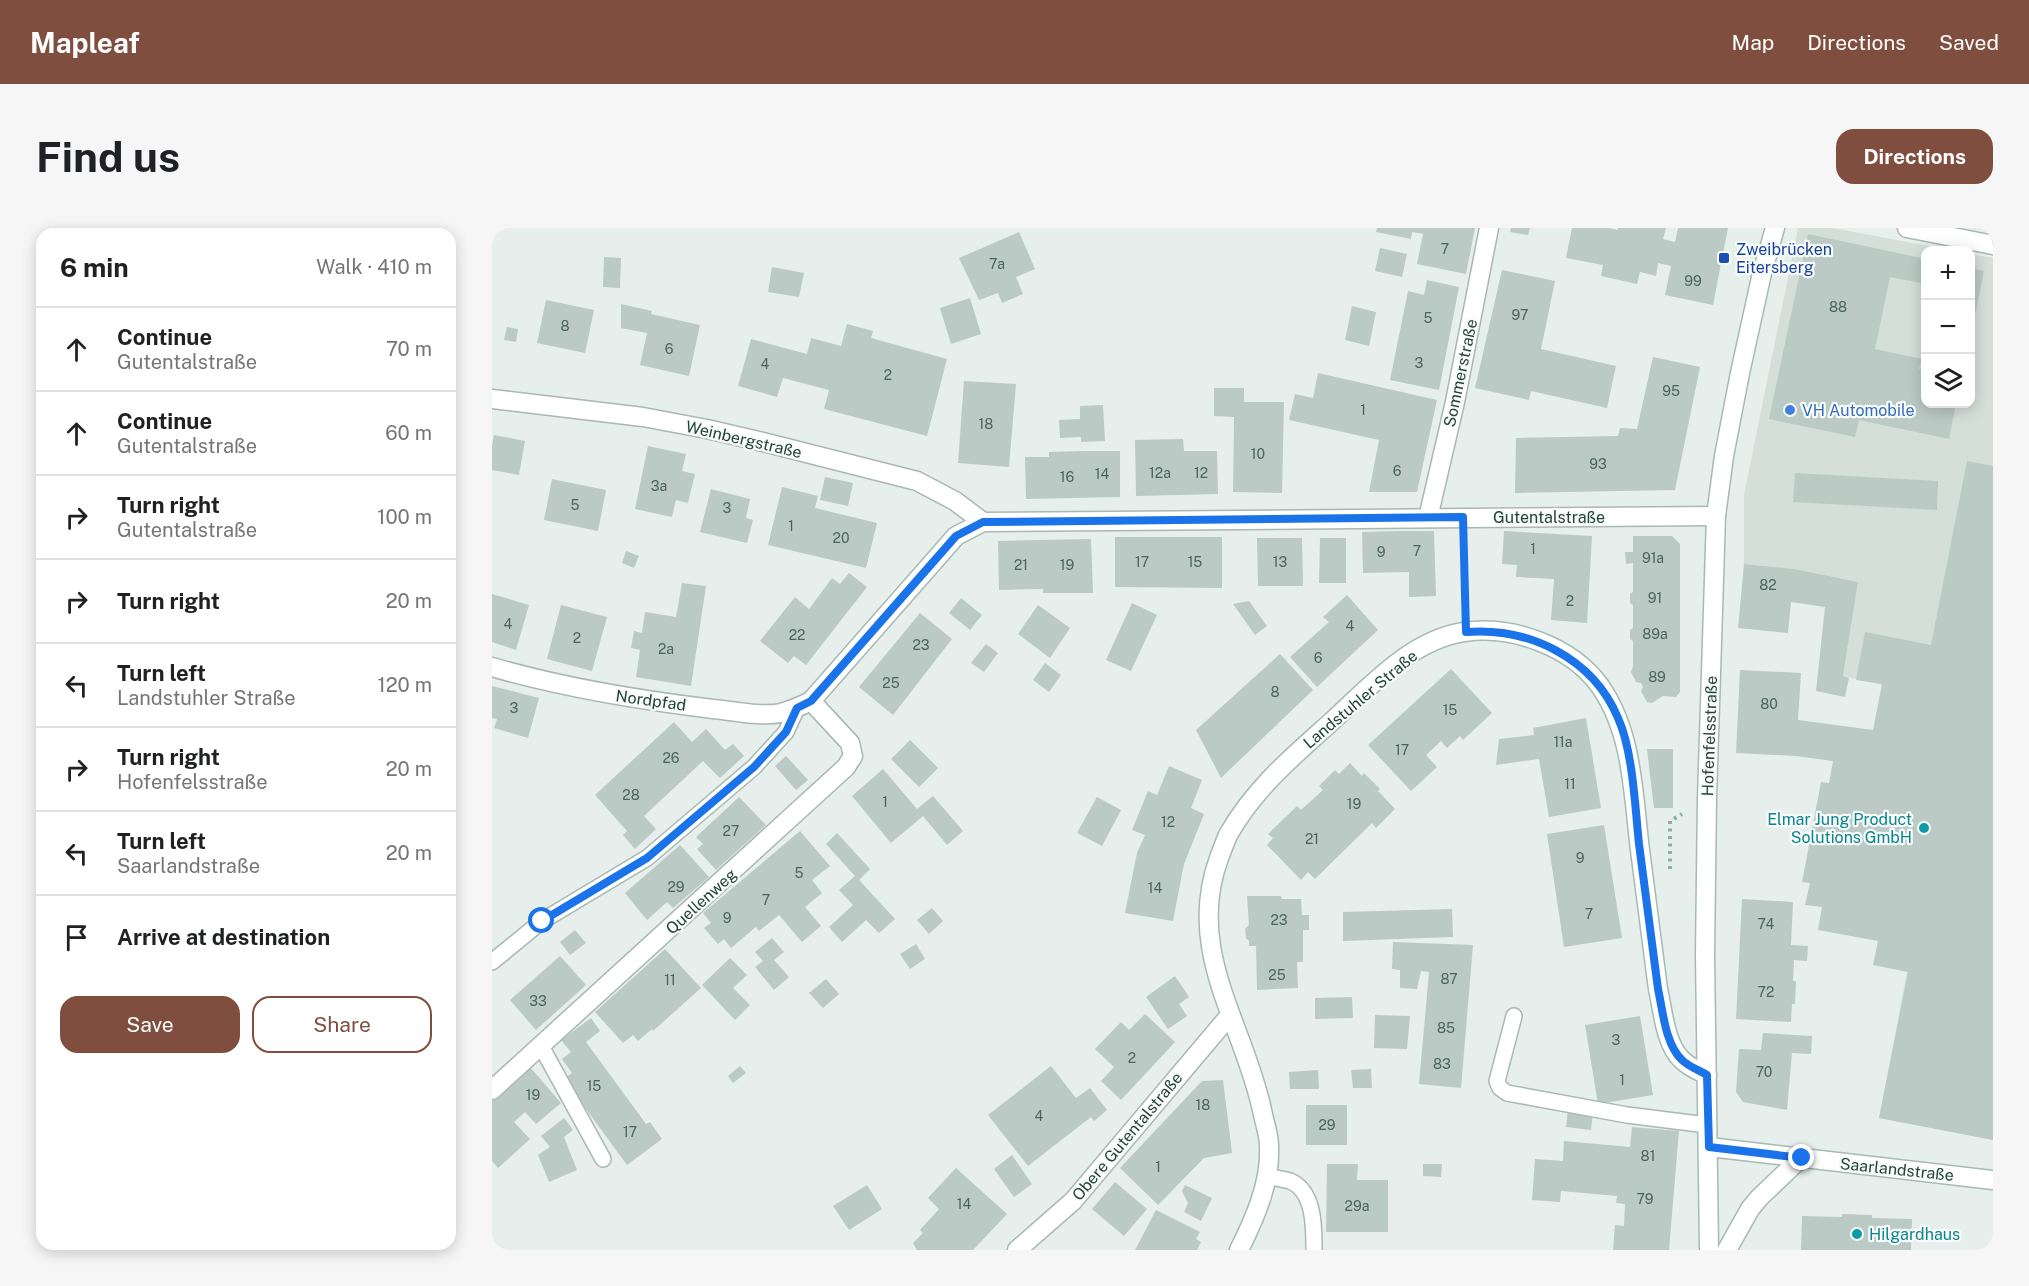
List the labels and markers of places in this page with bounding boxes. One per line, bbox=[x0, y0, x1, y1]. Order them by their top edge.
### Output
place label: Zweibrücken Eitersberg bbox=[1736, 240, 1832, 277]
marker: Zweibrücken Eitersberg bbox=[1717, 251, 1731, 265]
place label: VH Automobile bbox=[1802, 401, 1914, 420]
marker: VH Automobile bbox=[1783, 403, 1797, 417]
place label: Elmar Jung Product Solutions GmbH bbox=[1767, 810, 1912, 847]
marker: Elmar Jung Product Solutions GmbH bbox=[1917, 821, 1931, 835]
place label: Hilgardhaus bbox=[1869, 1225, 1960, 1244]
marker: Hilgardhaus bbox=[1850, 1227, 1864, 1241]

